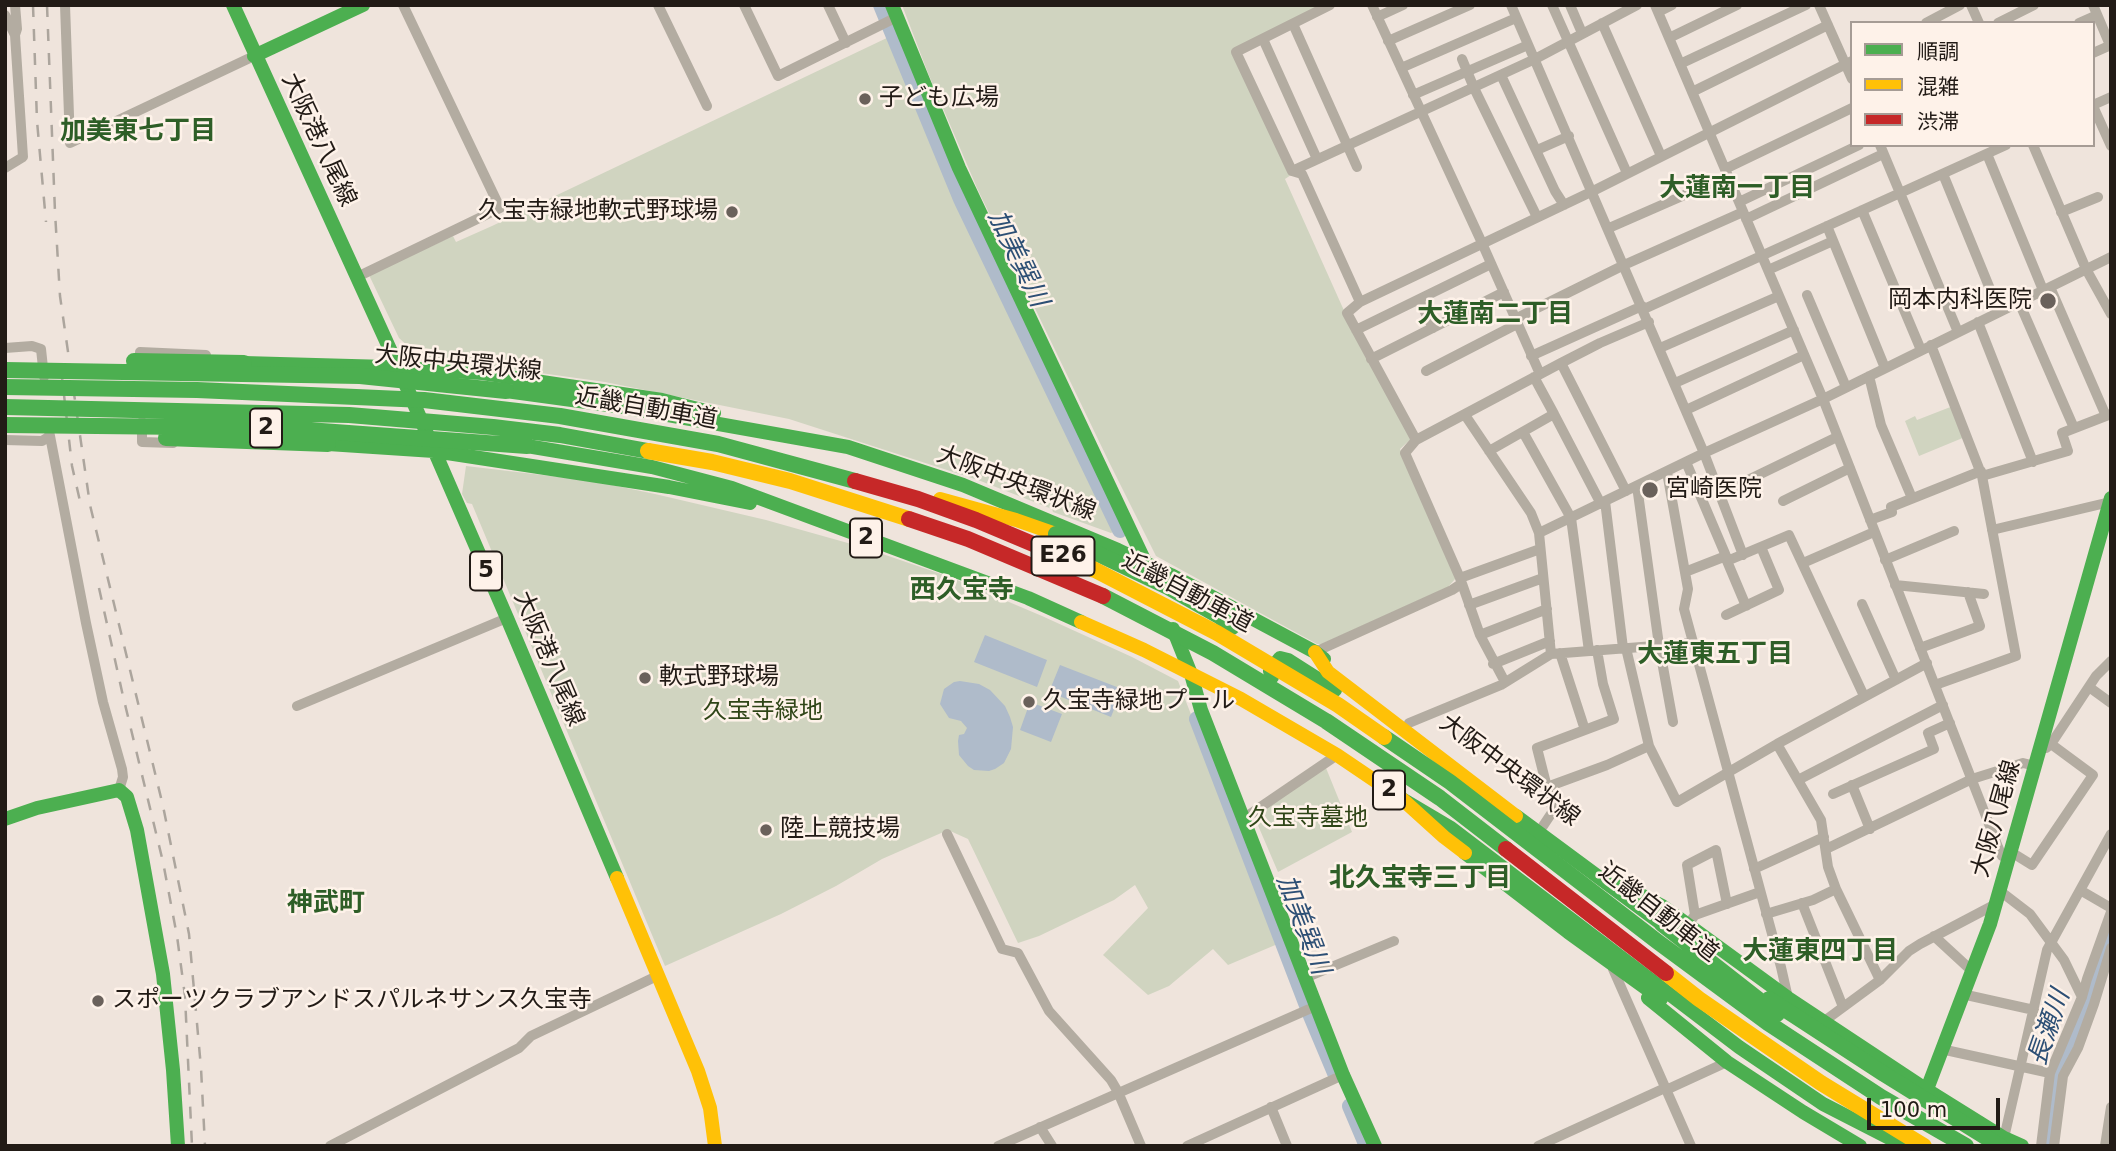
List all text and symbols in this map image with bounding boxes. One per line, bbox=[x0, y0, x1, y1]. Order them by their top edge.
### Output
legend bbox=[1850, 21, 2095, 147]
text: 順調 bbox=[1917, 40, 1959, 64]
street label: 大阪港八尾線 bbox=[275, 69, 361, 211]
text: 混雑 bbox=[1917, 75, 1959, 99]
place label: 子ども広場 bbox=[879, 85, 999, 113]
marker: 子ども広場 bbox=[857, 91, 873, 107]
text: 渋滞 bbox=[1917, 110, 1959, 134]
district label: 加美東七丁目 bbox=[60, 116, 216, 148]
district label: 大蓮南一丁目 bbox=[1659, 173, 1815, 205]
place label: 久宝寺緑地軟式野球場 bbox=[478, 198, 718, 226]
marker: 久宝寺緑地軟式野球場 bbox=[724, 204, 740, 220]
water label: 加美巽川 bbox=[980, 205, 1054, 313]
place label: 岡本内科医院 bbox=[1888, 287, 2032, 315]
marker: 岡本内科医院 bbox=[2038, 291, 2058, 311]
district label: 大蓮南二丁目 bbox=[1417, 299, 1573, 331]
street label: 大阪中央環状線 bbox=[373, 341, 543, 387]
street label: 近畿自動車道 bbox=[573, 382, 719, 436]
road number: 2 bbox=[250, 408, 282, 448]
street label: 大阪中央環状線 bbox=[932, 440, 1100, 528]
place label: 宮崎医院 bbox=[1666, 476, 1762, 504]
marker: 宮崎医院 bbox=[1640, 480, 1660, 500]
road number: 2 bbox=[850, 518, 882, 558]
road number: E26 bbox=[1032, 536, 1094, 576]
street label: 近畿自動車道 bbox=[1117, 546, 1257, 640]
road number: 5 bbox=[470, 552, 502, 590]
district label: 西久宝寺 bbox=[910, 575, 1014, 607]
street label: 大阪港八尾線 bbox=[507, 587, 589, 731]
district label: 大蓮東五丁目 bbox=[1637, 639, 1793, 671]
place label: 軟式野球場 bbox=[659, 664, 779, 692]
marker: 軟式野球場 bbox=[637, 670, 653, 686]
place label: 久宝寺緑地プール bbox=[1043, 688, 1235, 716]
marker: 久宝寺緑地プール bbox=[1021, 694, 1037, 710]
park label: 久宝寺緑地 bbox=[703, 698, 823, 726]
street label: 大阪中央環状線 bbox=[1433, 709, 1585, 833]
street label: 大阪八尾線 bbox=[1967, 757, 2027, 881]
road number: 2 bbox=[1373, 770, 1405, 810]
park label: 久宝寺墓地 bbox=[1248, 805, 1368, 833]
place label: 陸上競技場 bbox=[780, 816, 900, 844]
marker: 陸上競技場 bbox=[758, 822, 774, 838]
street label: 近畿自動車道 bbox=[1592, 857, 1724, 969]
district label: 北久宝寺三丁目 bbox=[1329, 863, 1511, 895]
water label: 加美巽川 bbox=[1269, 871, 1335, 979]
district label: 神武町 bbox=[287, 888, 365, 920]
district label: 大蓮東四丁目 bbox=[1742, 936, 1898, 968]
water label: 長瀬川 bbox=[2023, 986, 2077, 1070]
place label: スポーツクラブアンドスパルネサンス久宝寺 bbox=[112, 987, 592, 1015]
marker: スポーツクラブアンドスパルネサンス久宝寺 bbox=[90, 993, 106, 1009]
scale bar bbox=[1871, 1084, 2004, 1128]
text: 100 m bbox=[1880, 1098, 1947, 1122]

